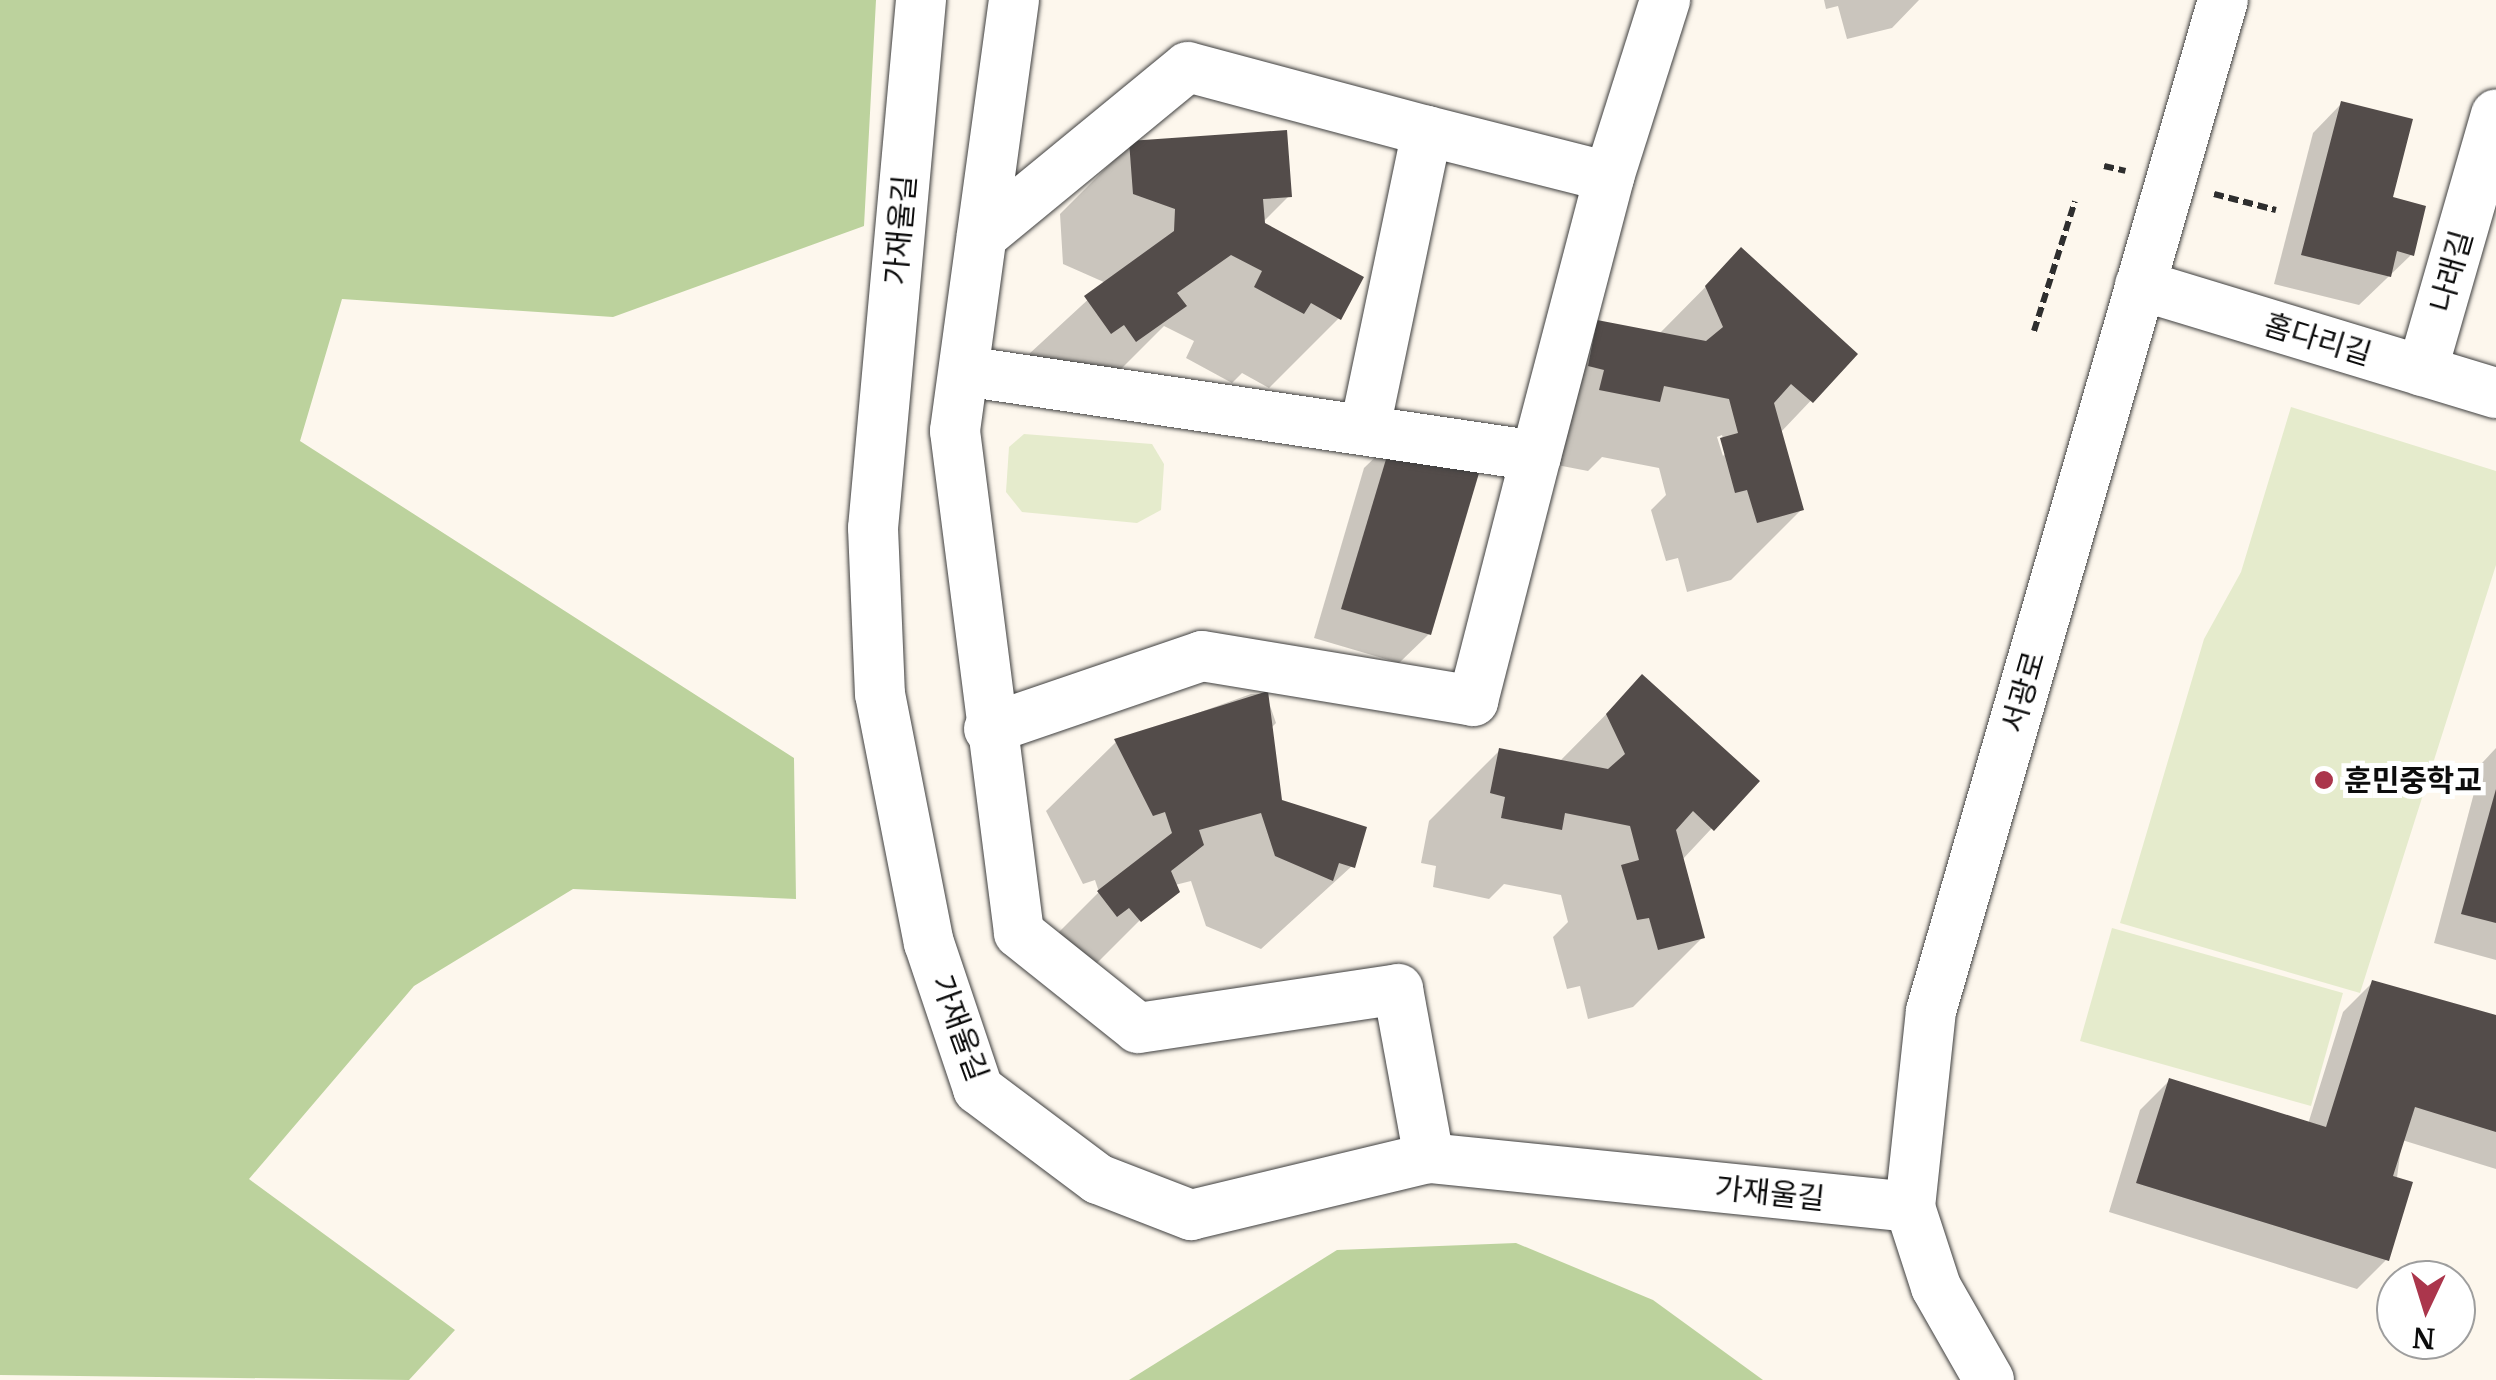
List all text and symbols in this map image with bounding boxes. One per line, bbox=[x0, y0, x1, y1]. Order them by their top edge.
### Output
street label: 가재울길 bbox=[877, 173, 923, 287]
street label: 나래길 bbox=[2422, 226, 2480, 316]
street label: 홈다리길 bbox=[2260, 306, 2376, 372]
street label: 서광로 bbox=[1994, 647, 2052, 737]
place label: 훈민중학교 bbox=[2344, 762, 2482, 798]
marker: 훈민중학교 bbox=[2313, 769, 2335, 791]
street label: 가재울길 bbox=[924, 970, 996, 1086]
street label: 가재울길 bbox=[1713, 1169, 1827, 1217]
north arrow bbox=[2376, 1260, 2476, 1360]
text: N bbox=[2412, 1319, 2436, 1357]

